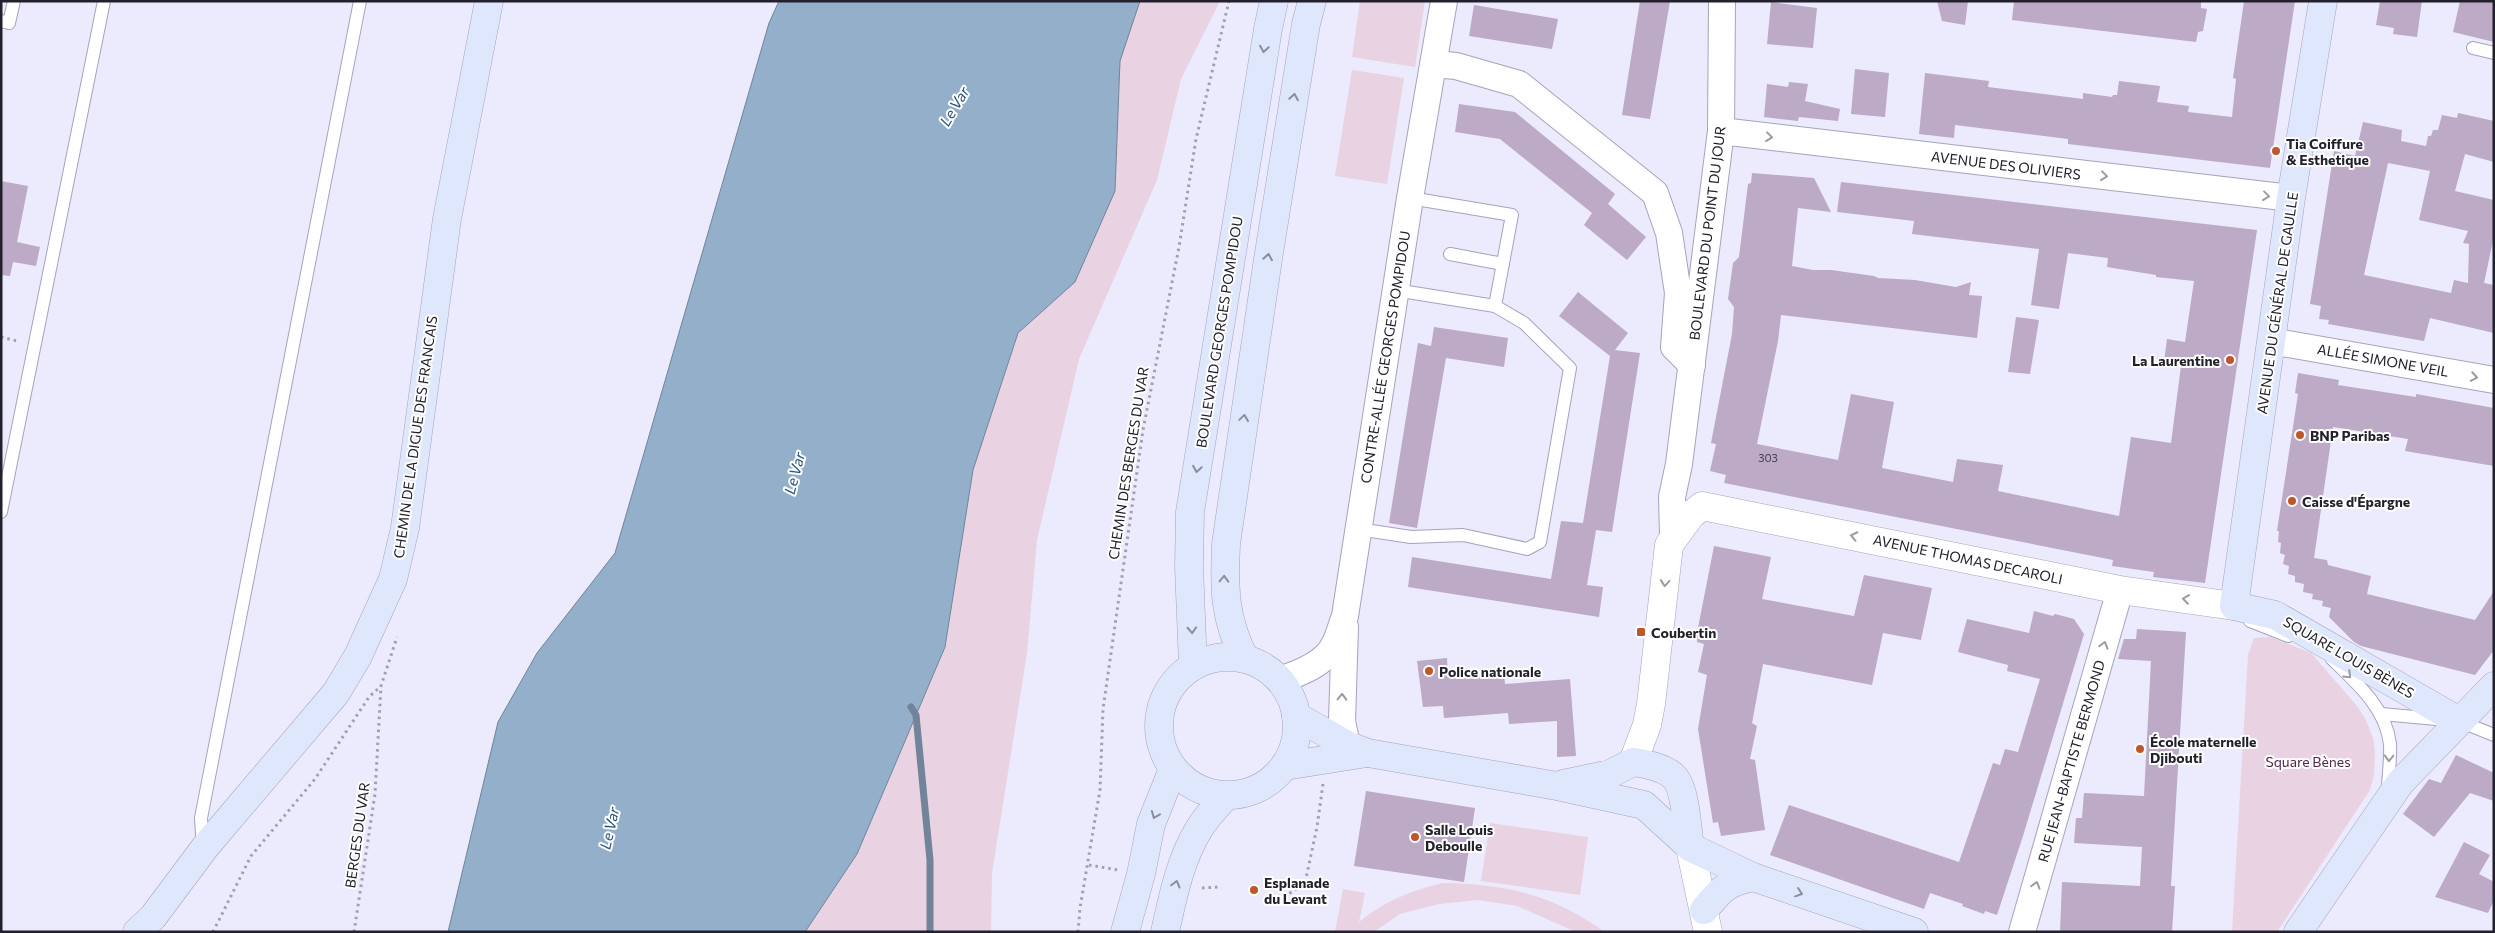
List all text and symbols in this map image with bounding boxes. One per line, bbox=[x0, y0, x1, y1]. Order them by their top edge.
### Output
one-way arrow bbox=[1260, 45, 1270, 53]
water label: Le Var bbox=[935, 82, 973, 129]
one-way arrow bbox=[1288, 93, 1298, 101]
street label: BOULEVARD DU POINT DU JOUR bbox=[1685, 125, 1729, 341]
one-way arrow bbox=[1765, 131, 1773, 142]
place label: Tia Coiffure & Esthetique bbox=[2286, 135, 2369, 168]
marker: Tia Coiffure & Esthetique bbox=[2270, 145, 2282, 157]
street label: AVENUE DES OLIVIERS bbox=[1930, 147, 2082, 183]
one-way arrow bbox=[2101, 170, 2109, 181]
one-way arrow bbox=[2262, 190, 2270, 201]
street label: AVENUE DU GÉNÉRAL DE GAULLE bbox=[2253, 191, 2301, 415]
street label: BOULEVARD GEORGES POMPIDOU bbox=[1192, 215, 1246, 449]
street label: CONTRE-ALLÉE GEORGES POMPIDOU bbox=[1357, 229, 1413, 485]
one-way arrow bbox=[1262, 253, 1272, 262]
street label: CHEMIN DE LA DIGUE DES FRANCAIS bbox=[390, 315, 440, 559]
street label: ALLÉE SIMONE VEIL bbox=[2316, 340, 2450, 380]
place label: La Laurentine bbox=[2132, 352, 2220, 369]
marker: La Laurentine bbox=[2224, 354, 2236, 366]
street label: CHEMIN DES BERGES DU VAR bbox=[1104, 365, 1152, 561]
one-way arrow bbox=[2470, 371, 2479, 381]
one-way arrow bbox=[1238, 414, 1249, 422]
place label: BNP Paribas bbox=[2310, 427, 2390, 444]
marker: BNP Paribas bbox=[2294, 429, 2306, 441]
water label: Le Var bbox=[780, 449, 808, 496]
house number: 303 bbox=[1758, 451, 1778, 464]
one-way arrow bbox=[1192, 465, 1203, 473]
place label: Caisse d'Épargne bbox=[2302, 493, 2410, 510]
marker: Caisse d'Épargne bbox=[2286, 495, 2298, 507]
street label: AVENUE THOMAS DECAROLI bbox=[1872, 531, 2064, 587]
one-way arrow bbox=[1850, 532, 1859, 542]
one-way arrow bbox=[1219, 575, 1229, 583]
one-way arrow bbox=[1660, 580, 1671, 588]
one-way arrow bbox=[2182, 594, 2190, 605]
street label: SQUARE LOUIS BÈNES bbox=[2281, 613, 2417, 701]
place label: Coubertin bbox=[1651, 624, 1716, 641]
marker: Coubertin bbox=[1635, 626, 1647, 638]
one-way arrow bbox=[1187, 627, 1198, 635]
one-way arrow bbox=[2099, 641, 2109, 649]
street label: RUE JEAN-BAPTISTE BERMOND bbox=[2034, 658, 2108, 864]
place label: Police nationale bbox=[1439, 663, 1541, 680]
marker: Police nationale bbox=[1423, 665, 1435, 677]
one-way arrow bbox=[2342, 669, 2351, 678]
one-way arrow bbox=[1337, 693, 1348, 701]
place label: École maternelle Djibouti bbox=[2150, 733, 2256, 766]
marker: École maternelle Djibouti bbox=[2134, 743, 2146, 755]
park label: Square Bènes bbox=[2265, 753, 2351, 770]
one-way arrow bbox=[2384, 754, 2394, 762]
street label: BERGES DU VAR bbox=[341, 781, 373, 889]
water label: Le Var bbox=[595, 804, 623, 851]
one-way arrow bbox=[1151, 810, 1161, 818]
place label: Salle Louis Deboulle bbox=[1425, 821, 1494, 854]
marker: Salle Louis Deboulle bbox=[1409, 831, 1421, 843]
place label: Esplanade du Levant bbox=[1264, 874, 1329, 907]
one-way arrow bbox=[1171, 881, 1181, 889]
one-way arrow bbox=[2030, 881, 2040, 889]
marker: Esplanade du Levant bbox=[1248, 884, 1260, 896]
one-way arrow bbox=[1794, 887, 1803, 897]

